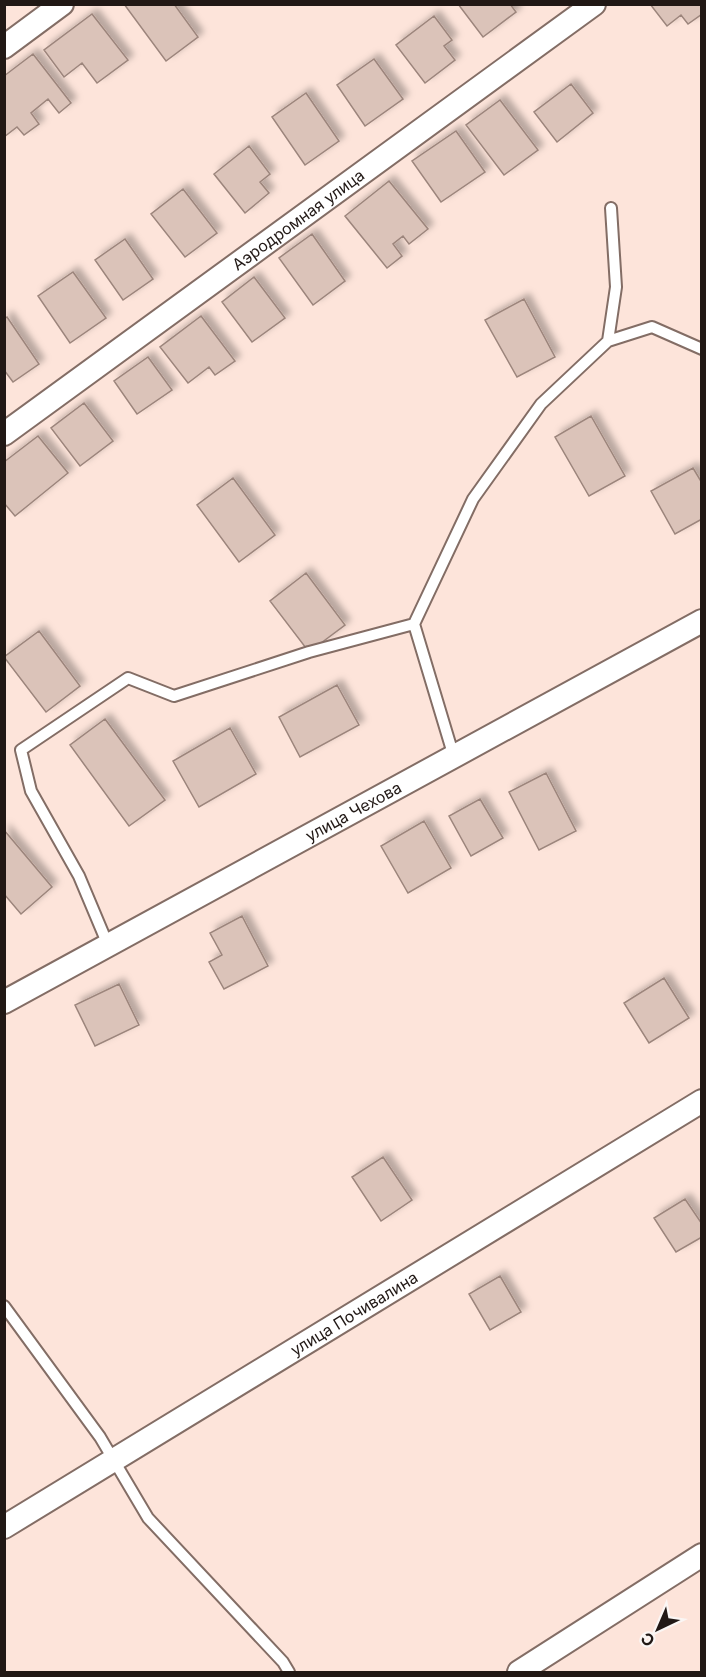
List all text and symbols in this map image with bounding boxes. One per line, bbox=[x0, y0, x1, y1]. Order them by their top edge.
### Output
street label: Аэродромная улица bbox=[228, 165, 368, 274]
street label: улица Чехова bbox=[302, 777, 405, 846]
street label: улица Почивалина bbox=[287, 1267, 421, 1360]
north arrow bbox=[628, 1599, 688, 1659]
text: С bbox=[636, 1628, 659, 1651]

